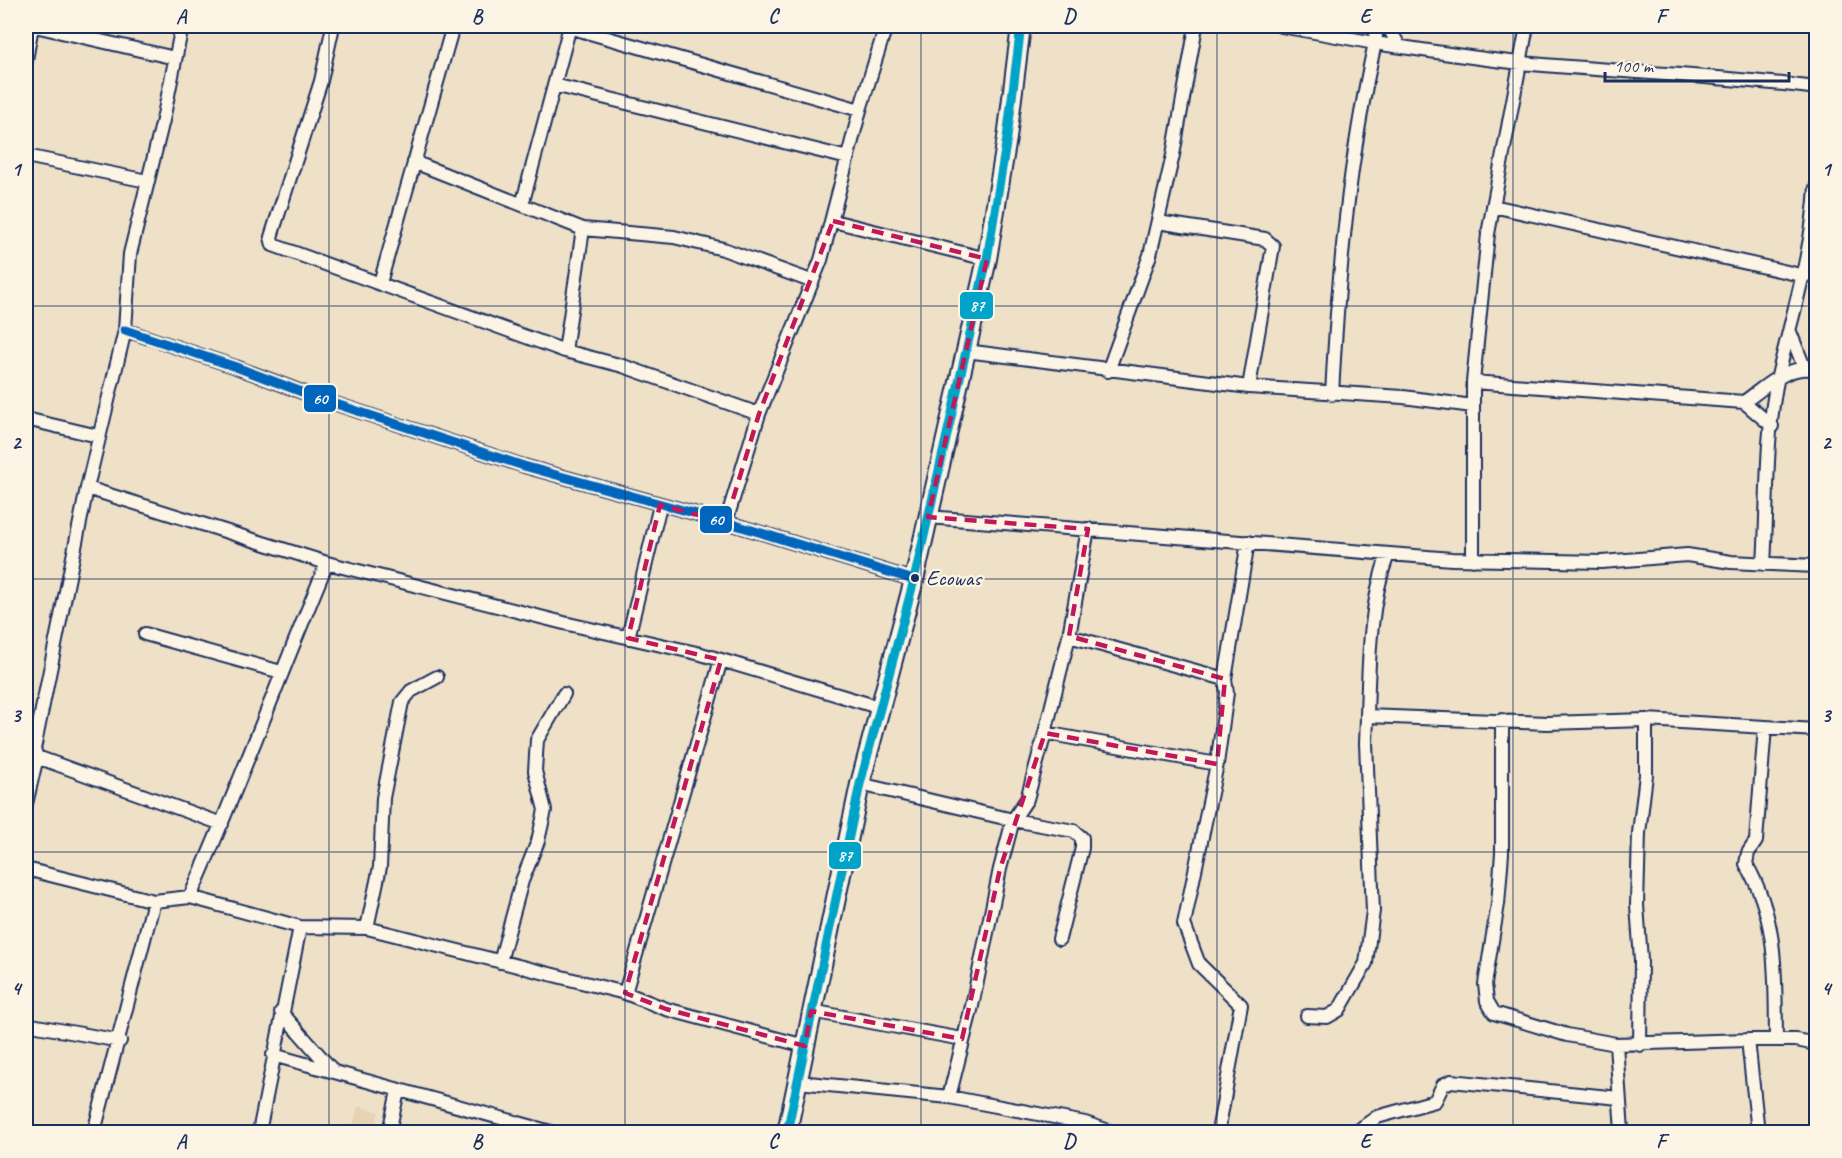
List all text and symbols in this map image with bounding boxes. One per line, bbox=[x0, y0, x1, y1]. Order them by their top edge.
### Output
text: A bbox=[176, 4, 188, 29]
text: B bbox=[472, 4, 484, 29]
text: C bbox=[768, 4, 780, 29]
text: D bbox=[1063, 4, 1077, 29]
text: E bbox=[1360, 4, 1374, 29]
text: F bbox=[1656, 4, 1670, 29]
scale bar bbox=[1605, 45, 1790, 83]
text: 100 m bbox=[1614, 55, 1655, 77]
text: 1 bbox=[12, 157, 23, 182]
text: 1 bbox=[1822, 157, 1833, 182]
line badge: 87 bbox=[959, 291, 994, 320]
text: 87 bbox=[970, 296, 986, 316]
line badge: 60 bbox=[303, 384, 337, 413]
text: 60 bbox=[313, 389, 329, 409]
text: 2 bbox=[12, 430, 23, 455]
text: 2 bbox=[1822, 430, 1833, 455]
line badge: 60 bbox=[699, 505, 733, 534]
text: 60 bbox=[709, 510, 725, 530]
place label: Ecowas bbox=[926, 564, 983, 592]
marker: Ecowas bbox=[909, 572, 921, 584]
text: 3 bbox=[12, 703, 23, 728]
text: 3 bbox=[1822, 703, 1833, 728]
line badge: 87 bbox=[828, 841, 862, 870]
text: 87 bbox=[838, 846, 854, 866]
text: 4 bbox=[12, 976, 24, 1001]
text: 4 bbox=[1822, 976, 1834, 1001]
text: A bbox=[176, 1129, 188, 1154]
text: B bbox=[472, 1129, 484, 1154]
text: C bbox=[768, 1129, 780, 1154]
text: D bbox=[1063, 1129, 1077, 1154]
text: E bbox=[1360, 1129, 1374, 1154]
text: F bbox=[1656, 1129, 1670, 1154]

